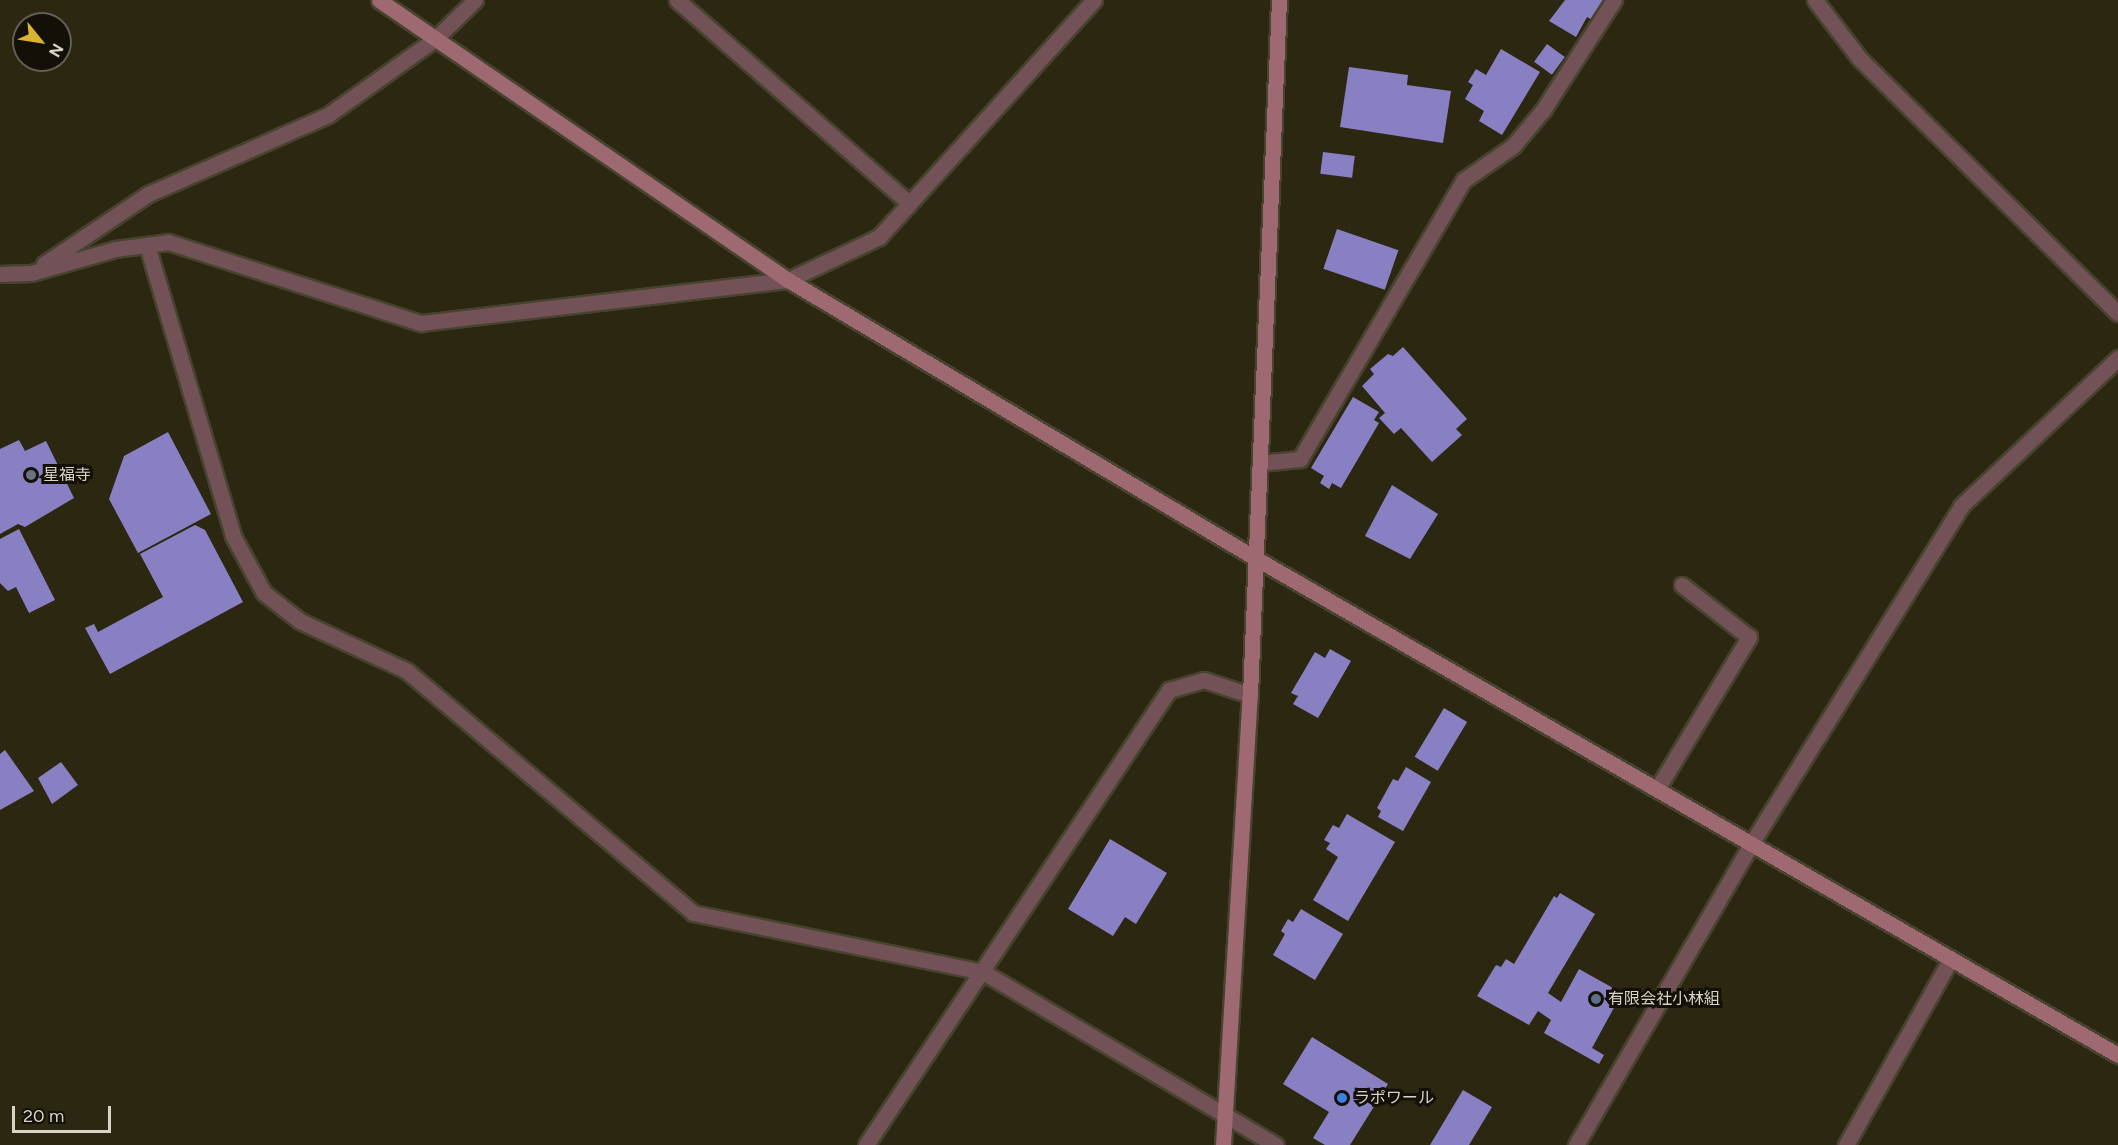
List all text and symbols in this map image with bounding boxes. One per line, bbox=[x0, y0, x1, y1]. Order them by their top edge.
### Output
north arrow bbox=[12, 12, 72, 72]
text: N bbox=[45, 40, 68, 60]
place label: 星福寺 bbox=[43, 465, 91, 485]
marker: 星福寺 bbox=[24, 468, 38, 482]
place label: 有限会社小林組 bbox=[1608, 989, 1720, 1009]
marker: 有限会社小林組 bbox=[1589, 992, 1603, 1006]
place label: ラポワール bbox=[1354, 1088, 1434, 1108]
marker: ラポワール bbox=[1335, 1091, 1349, 1105]
scale bar bbox=[15, 1094, 114, 1132]
text: 20 m bbox=[23, 1105, 64, 1127]

